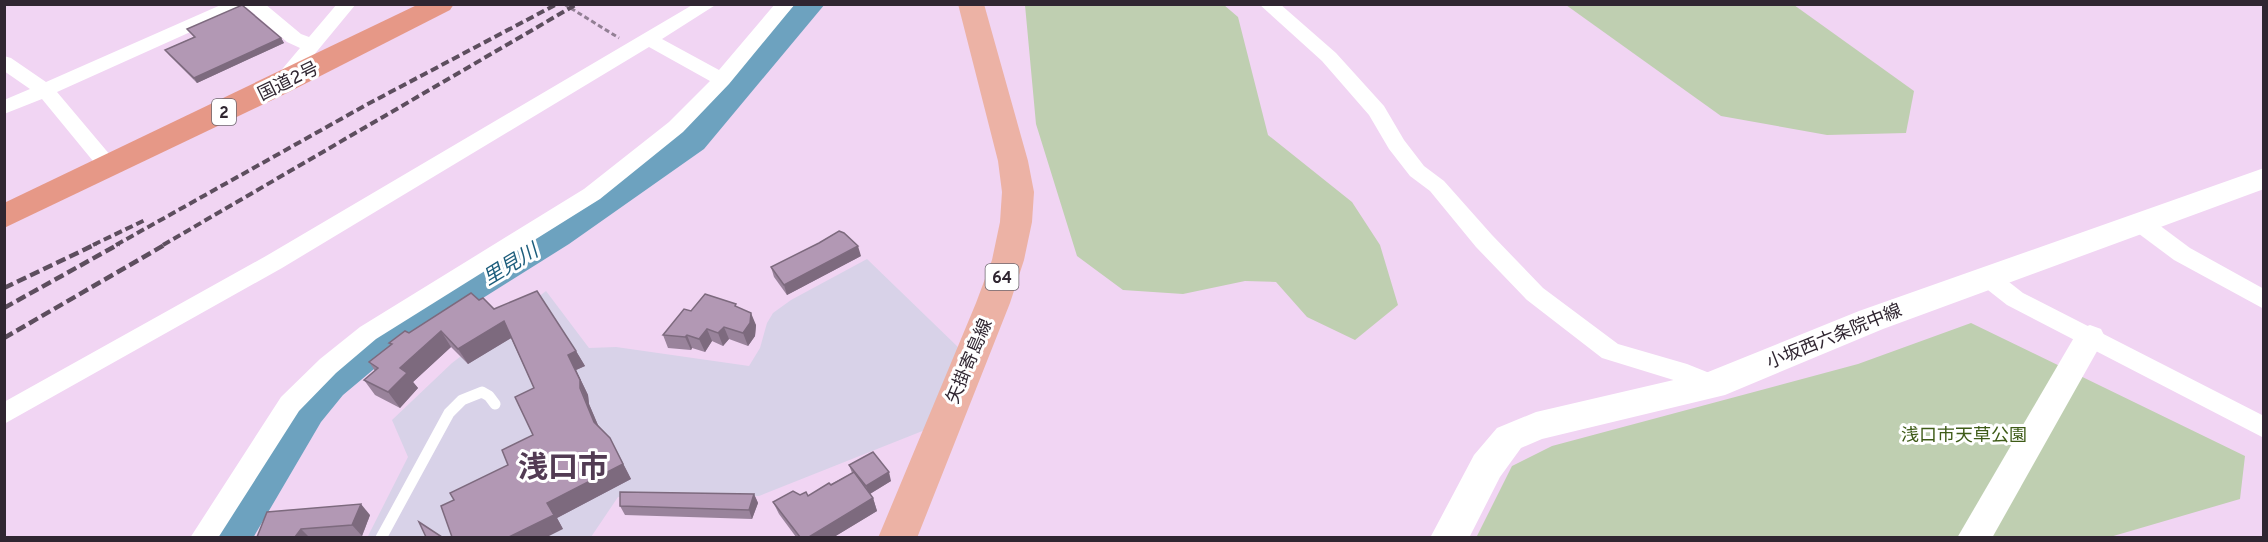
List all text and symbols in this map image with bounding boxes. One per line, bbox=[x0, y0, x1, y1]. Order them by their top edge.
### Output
street label: 国道2号 bbox=[254, 58, 323, 107]
road number: 2 bbox=[212, 99, 236, 125]
water label: 里見川 bbox=[479, 238, 545, 292]
road number: 64 bbox=[986, 264, 1018, 290]
street label: 小坂西六条院中線 bbox=[1763, 300, 1906, 375]
street label: 矢掛寄島線 bbox=[942, 316, 999, 408]
park label: 浅口市天草公園 bbox=[1901, 425, 2027, 448]
district label: 浅口市 bbox=[518, 451, 608, 488]

